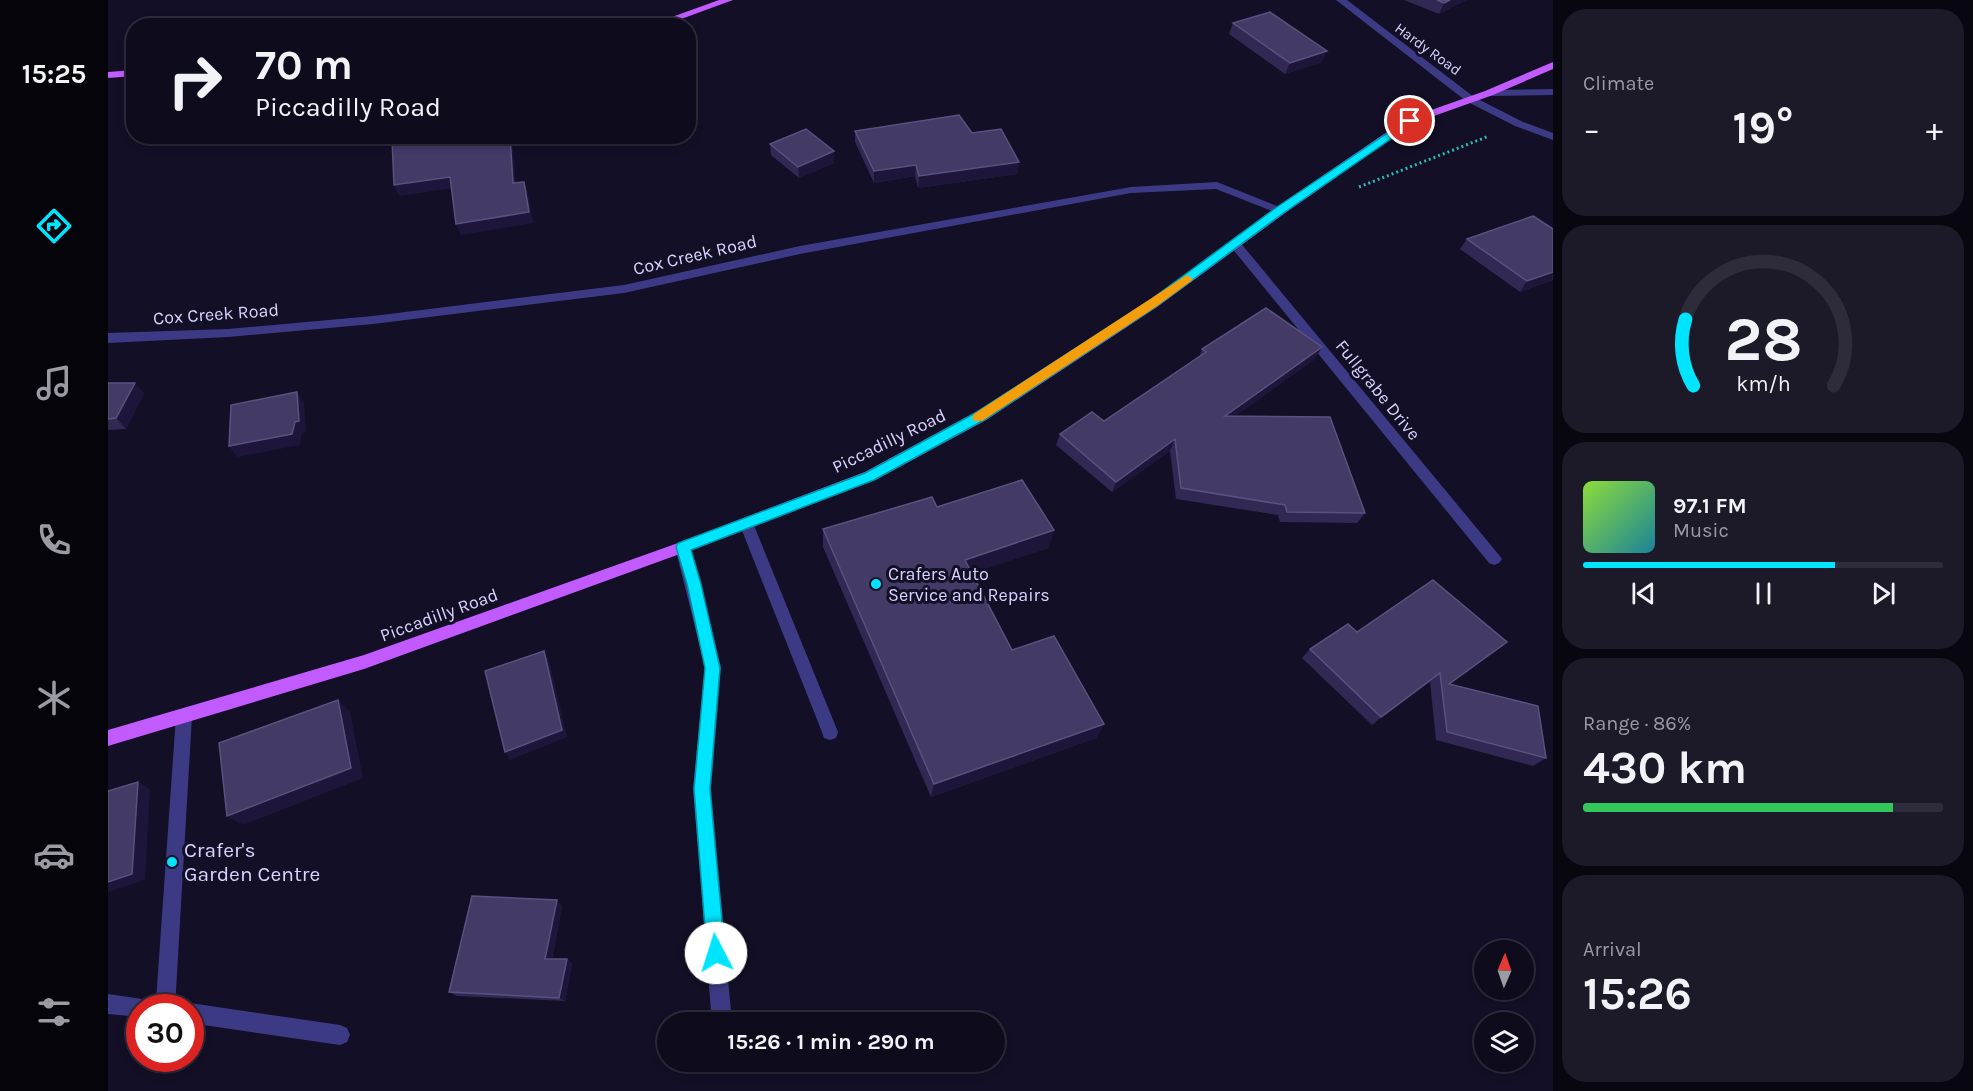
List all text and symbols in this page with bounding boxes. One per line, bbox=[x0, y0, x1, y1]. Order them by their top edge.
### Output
street label: Hardy Road bbox=[1391, 19, 1465, 79]
text: 70 m bbox=[255, 40, 353, 90]
icon: right bbox=[156, 42, 234, 120]
text: 15:25 bbox=[22, 58, 86, 90]
text: Climate bbox=[1583, 72, 1654, 95]
text: Piccadilly Road bbox=[255, 91, 441, 123]
pin bbox=[1384, 95, 1435, 146]
text: 19° bbox=[1733, 102, 1793, 154]
icon: arrive bbox=[1393, 104, 1426, 137]
text: − bbox=[1583, 110, 1600, 148]
text: + bbox=[1926, 110, 1943, 148]
icon: directions bbox=[33, 205, 75, 247]
street label: Cox Creek Road bbox=[631, 230, 759, 280]
street label: Cox Creek Road bbox=[152, 299, 280, 329]
text: 28 bbox=[1724, 303, 1802, 376]
street label: Fullgrabe Drive bbox=[1331, 335, 1425, 445]
icon: music bbox=[33, 362, 75, 404]
text: km/h bbox=[1736, 372, 1790, 397]
street label: Piccadilly Road bbox=[828, 404, 950, 478]
text: 97.1 FM bbox=[1673, 493, 1747, 519]
icon: phone bbox=[33, 519, 75, 561]
text: Music bbox=[1673, 519, 1729, 542]
place label: Crafers Auto Service and Repairs bbox=[888, 563, 1050, 606]
marker: Crafers Auto Service and Repairs bbox=[869, 577, 883, 591]
icon: previous bbox=[1627, 577, 1660, 610]
icon: pause bbox=[1747, 577, 1780, 610]
icon: next bbox=[1867, 577, 1900, 610]
street label: Piccadilly Road bbox=[377, 583, 501, 647]
icon: climate bbox=[33, 677, 75, 719]
text: Range · 86% bbox=[1583, 712, 1691, 735]
text: 430 km bbox=[1583, 742, 1747, 794]
icon: car bbox=[33, 834, 75, 876]
place label: Crafer's Garden Centre bbox=[184, 838, 320, 886]
marker: Crafer's Garden Centre bbox=[165, 855, 179, 869]
position arrow bbox=[684, 921, 748, 985]
text: Arrival bbox=[1583, 938, 1642, 961]
north arrow bbox=[1474, 940, 1534, 1000]
map controls bbox=[1474, 940, 1534, 1072]
text: 15:26 bbox=[1583, 968, 1692, 1020]
icon: filters bbox=[33, 991, 75, 1033]
speed limit sign: 30 bbox=[126, 994, 204, 1072]
button: layers bbox=[1474, 1012, 1534, 1072]
text: 15:26 · 1 min · 290 m bbox=[727, 1029, 935, 1055]

